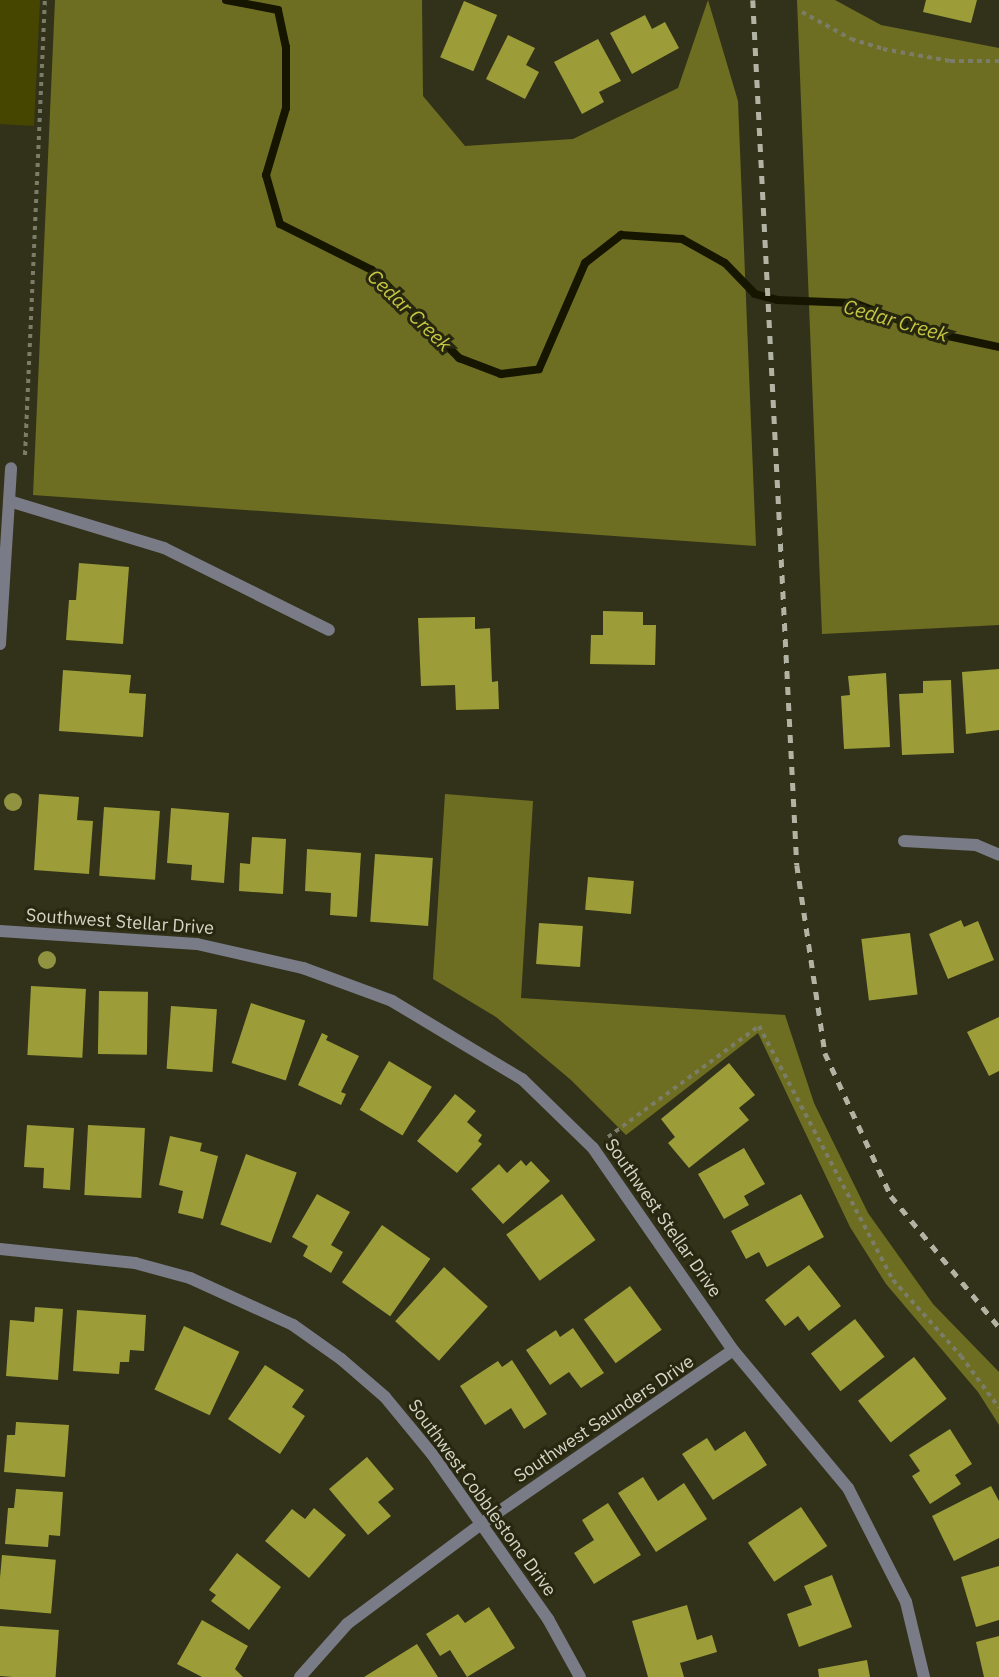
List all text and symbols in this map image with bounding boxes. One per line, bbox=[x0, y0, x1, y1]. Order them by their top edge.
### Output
water label: Cedar Creek bbox=[363, 264, 457, 356]
water label: Cedar Creek bbox=[841, 294, 951, 346]
street label: Southwest Stellar Drive bbox=[25, 905, 215, 939]
street label: Southwest Stellar Drive bbox=[600, 1135, 726, 1301]
street label: Southwest Saunders Drive bbox=[510, 1351, 698, 1487]
street label: Southwest Cobblestone Drive bbox=[403, 1395, 561, 1601]

